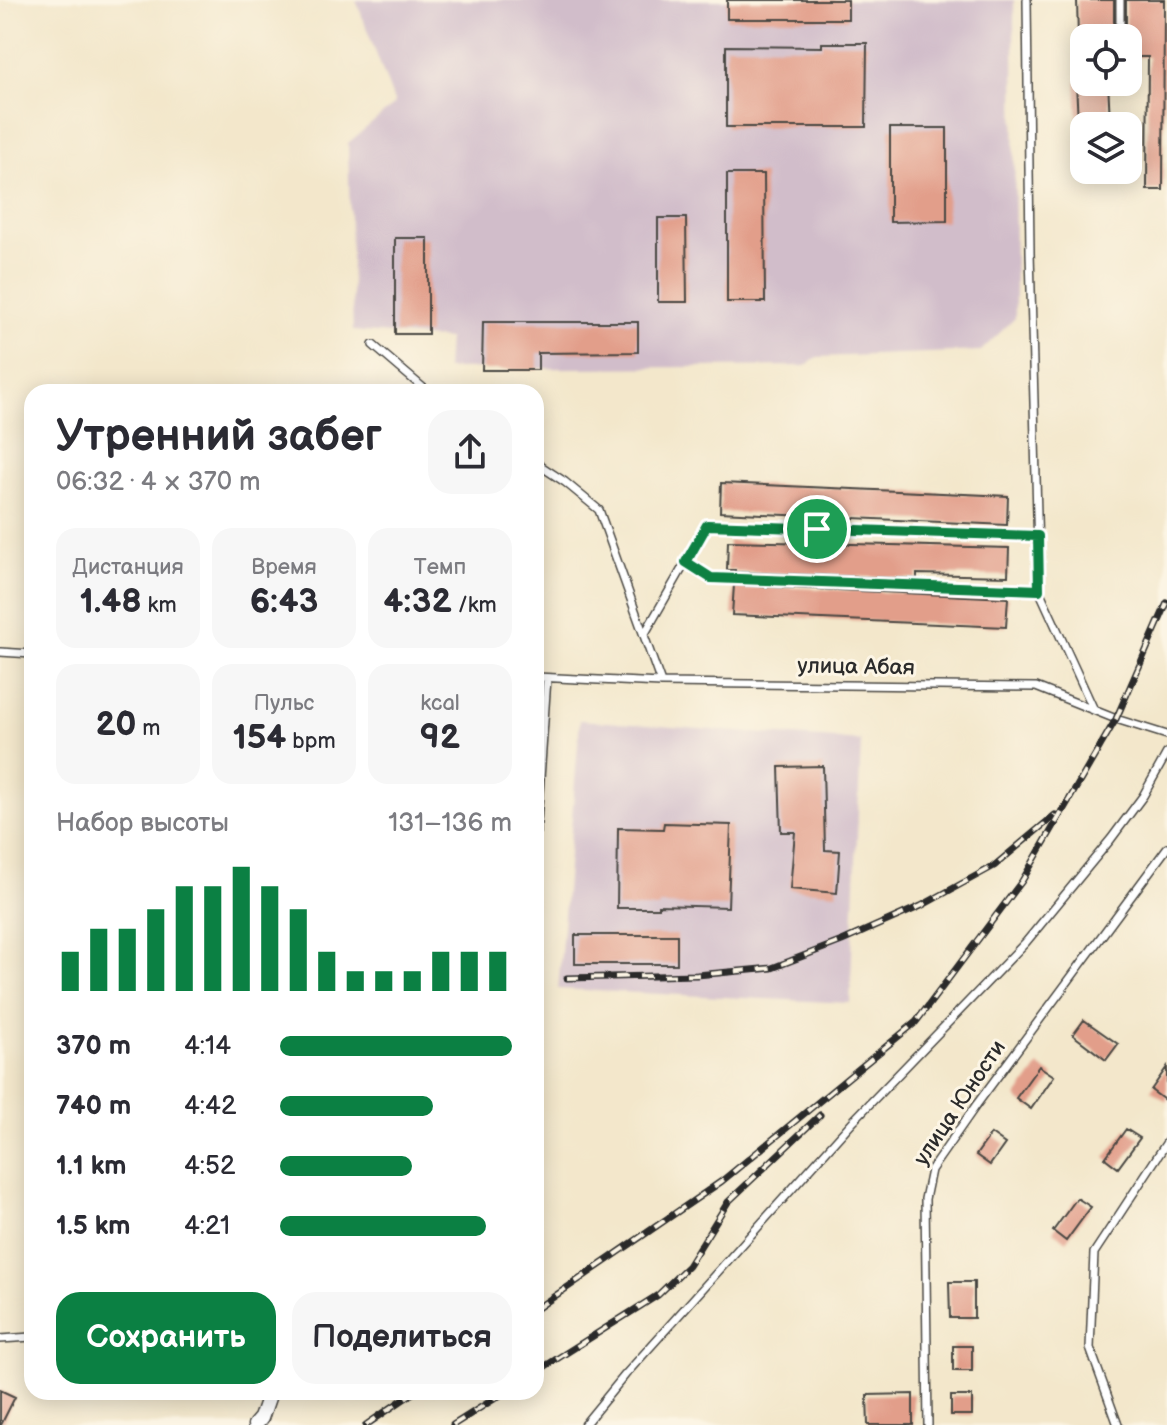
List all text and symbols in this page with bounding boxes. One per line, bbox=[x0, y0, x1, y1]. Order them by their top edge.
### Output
map controls bbox=[1070, 24, 1142, 184]
button: locate bbox=[1070, 24, 1142, 96]
button: layers bbox=[1070, 112, 1142, 184]
text: Утренний забег bbox=[56, 410, 382, 463]
button: share bbox=[428, 410, 512, 494]
text: 06:32 · 4 × 370 m bbox=[56, 467, 260, 498]
pin bbox=[783, 495, 851, 563]
icon: arrive bbox=[795, 507, 839, 551]
text: Дистанция bbox=[72, 554, 184, 581]
text: Время bbox=[251, 554, 317, 581]
text: Темп bbox=[414, 554, 466, 581]
text: 1.48 bbox=[79, 581, 142, 622]
text: 6:43 bbox=[250, 581, 318, 622]
text: 4:32 bbox=[383, 581, 452, 622]
text: km bbox=[142, 592, 177, 619]
text: /km bbox=[452, 592, 497, 619]
street label: улица Абая bbox=[797, 652, 915, 682]
text: Пульс bbox=[254, 690, 314, 717]
text: kcal bbox=[420, 690, 460, 717]
text: 20 bbox=[95, 704, 136, 745]
text: m bbox=[136, 715, 161, 742]
text: 154 bbox=[232, 717, 286, 758]
text: 92 bbox=[420, 717, 460, 758]
text: bpm bbox=[286, 728, 336, 755]
text: Набор высоты bbox=[56, 808, 229, 839]
text: 131–136 m bbox=[388, 808, 512, 839]
text: 370 m bbox=[56, 1031, 131, 1062]
text: 4:14 bbox=[184, 1031, 231, 1062]
street label: улица Юности bbox=[908, 1035, 1012, 1171]
text: 740 m bbox=[56, 1091, 131, 1122]
text: 4:42 bbox=[184, 1091, 236, 1122]
text: 1.1 km bbox=[56, 1151, 126, 1182]
text: 4:52 bbox=[184, 1151, 235, 1182]
text: 1.5 km bbox=[56, 1211, 131, 1242]
text: 4:21 bbox=[184, 1211, 230, 1242]
button: Сохранить bbox=[56, 1292, 276, 1384]
button: Поделиться bbox=[292, 1292, 512, 1384]

